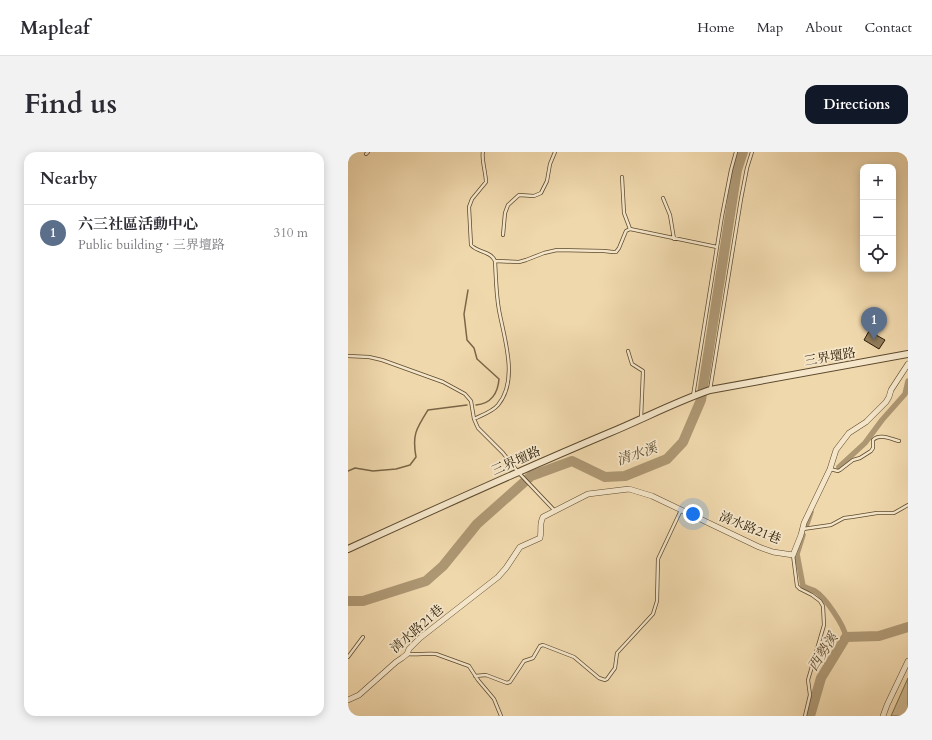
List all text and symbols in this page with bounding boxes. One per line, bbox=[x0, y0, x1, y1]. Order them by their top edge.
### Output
text: Mapleaf bbox=[20, 15, 90, 41]
text: Home bbox=[697, 18, 735, 37]
text: Map bbox=[757, 18, 783, 37]
text: About bbox=[805, 18, 842, 37]
text: Contact bbox=[864, 18, 912, 37]
text: Find us bbox=[24, 85, 117, 123]
button: Directions bbox=[805, 85, 908, 124]
map controls bbox=[860, 164, 896, 272]
button: + bbox=[860, 164, 896, 200]
text: Nearby bbox=[40, 167, 97, 190]
button: − bbox=[860, 200, 896, 236]
text: 六三社區活動中心 bbox=[78, 214, 198, 234]
text: 1 bbox=[50, 224, 56, 242]
text: 310 m bbox=[274, 224, 308, 242]
text: Public building · 三界壇路 bbox=[78, 236, 225, 254]
button: locate bbox=[860, 236, 896, 272]
pin: 1 bbox=[861, 307, 887, 340]
street label: 三界壇路 bbox=[803, 344, 857, 370]
water label: 清水溪 bbox=[614, 438, 662, 470]
street label: 三界壇路 bbox=[489, 442, 543, 480]
your location bbox=[683, 504, 703, 524]
street label: 清水路21巷 bbox=[716, 507, 784, 549]
street label: 清水路21巷 bbox=[386, 601, 448, 657]
water label: 西勢溪 bbox=[804, 628, 843, 675]

